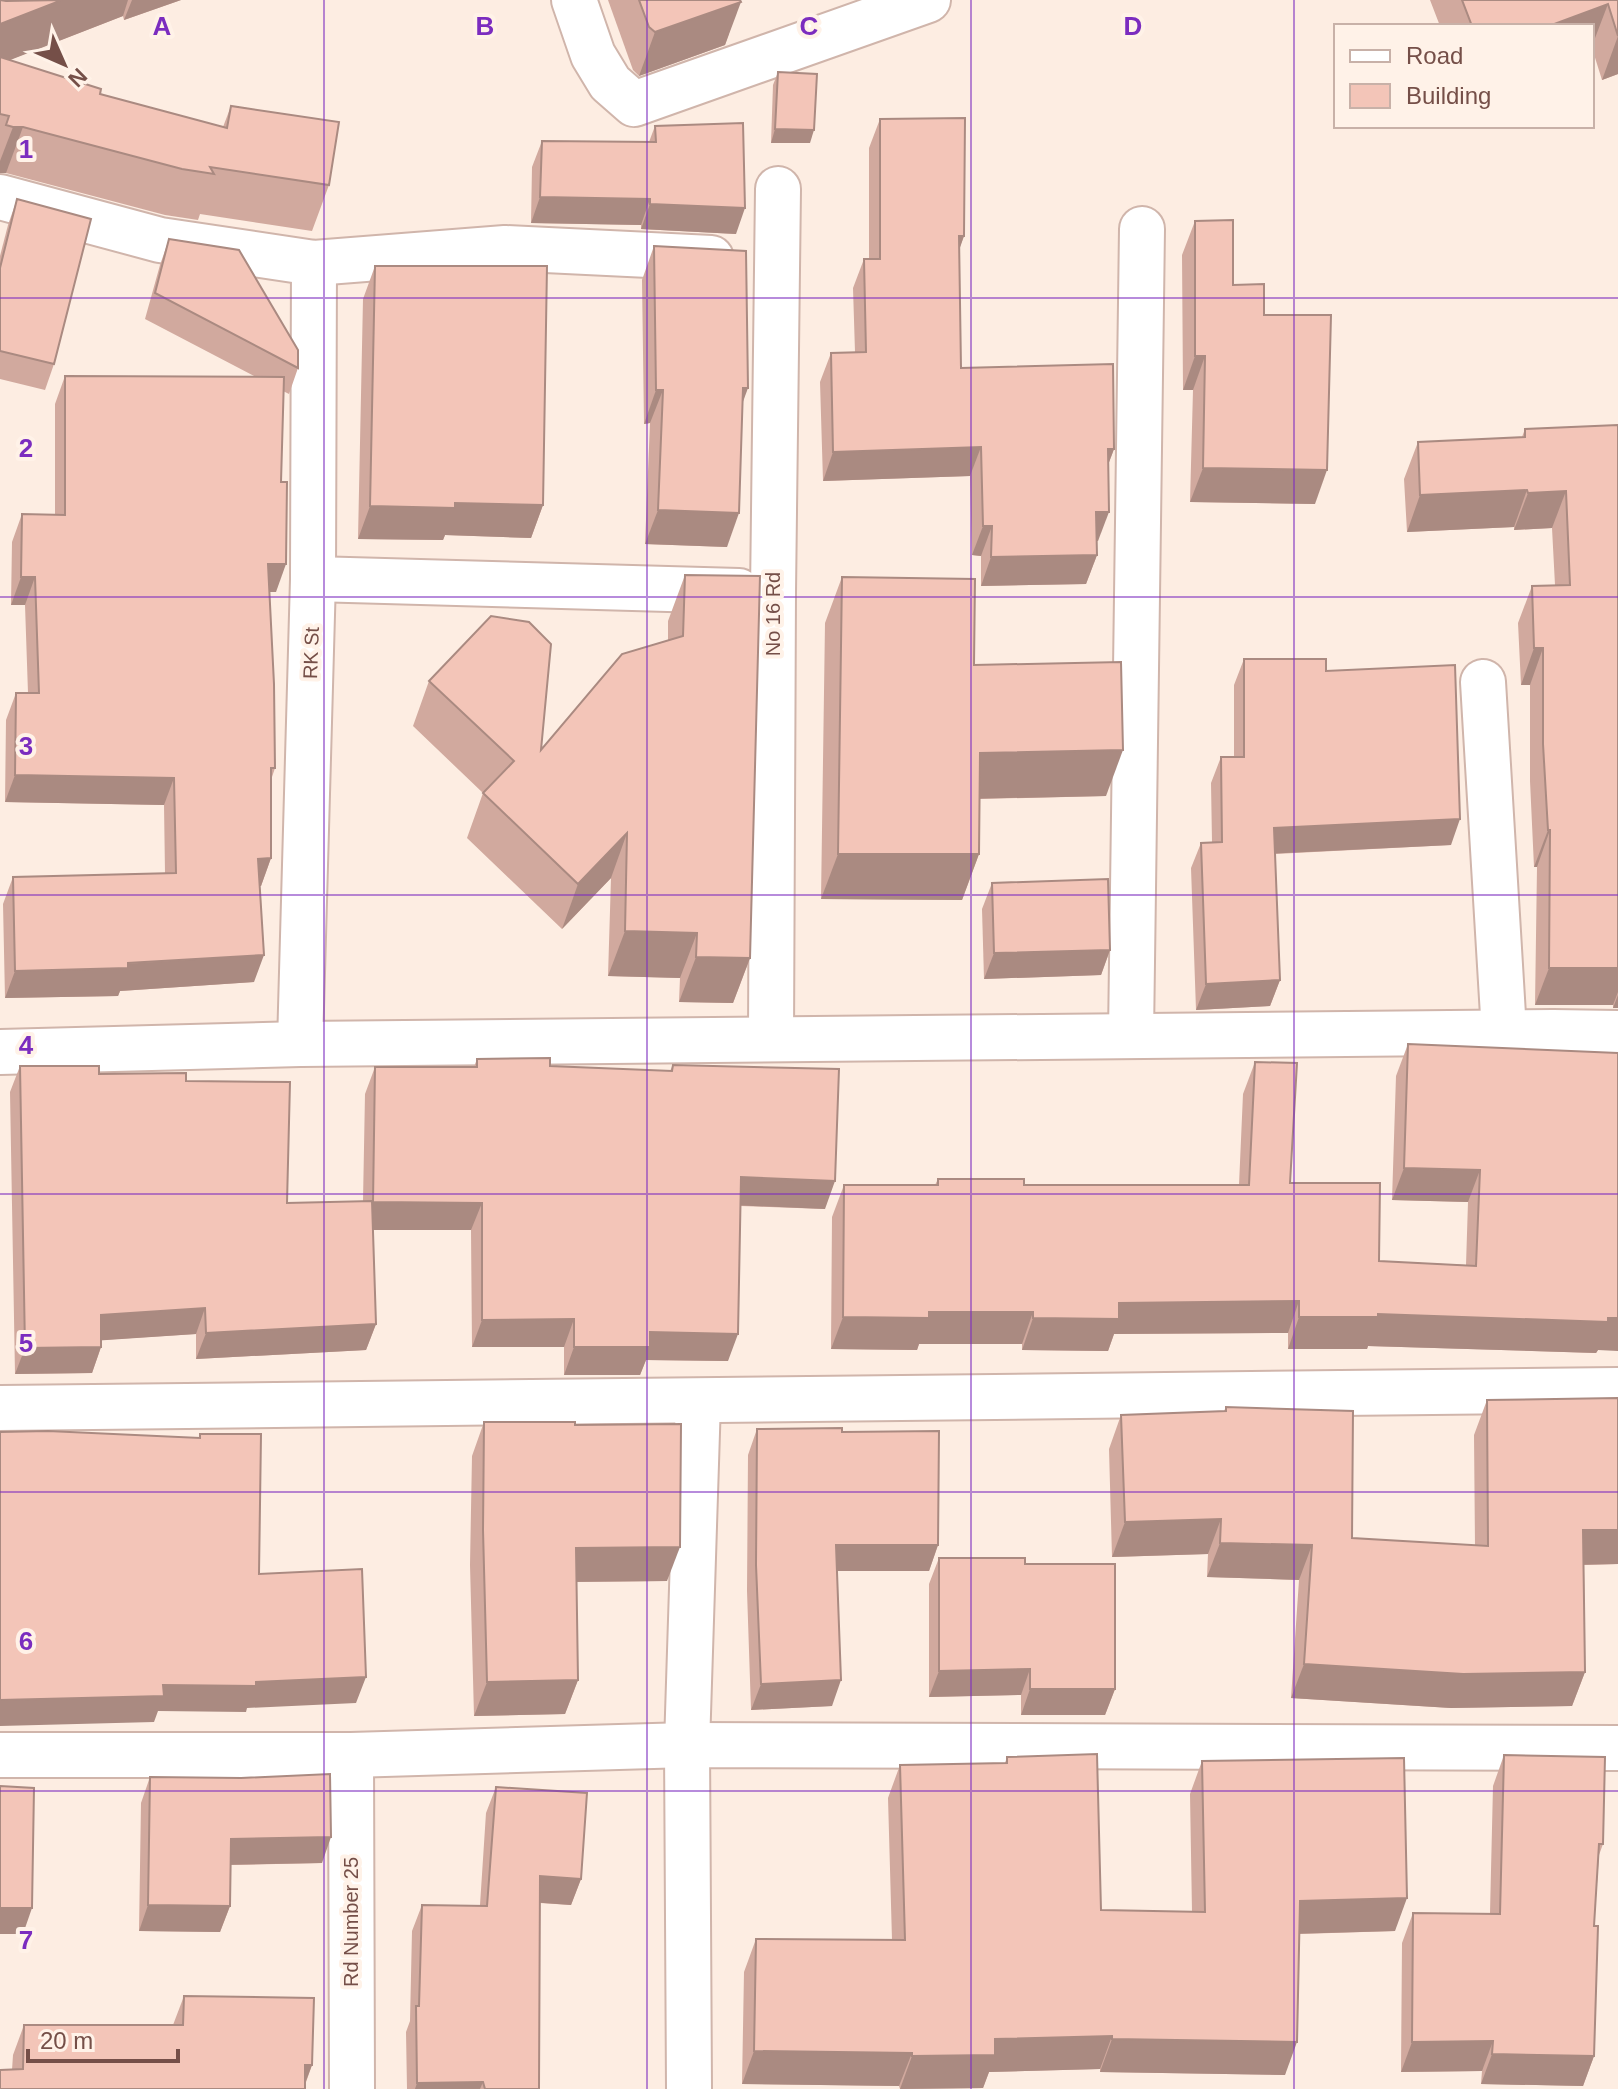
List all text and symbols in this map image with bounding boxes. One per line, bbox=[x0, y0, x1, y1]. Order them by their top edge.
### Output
text: A bbox=[153, 11, 172, 41]
text: B bbox=[476, 11, 494, 41]
text: C bbox=[800, 11, 819, 41]
text: D bbox=[1124, 11, 1142, 41]
north arrow bbox=[24, 24, 104, 104]
legend bbox=[1334, 24, 1594, 128]
text: Road bbox=[1406, 42, 1463, 69]
text: N bbox=[63, 63, 92, 92]
text: Building bbox=[1406, 82, 1491, 109]
text: 1 bbox=[19, 134, 33, 164]
text: 2 bbox=[19, 433, 33, 463]
street label: No 16 Rd bbox=[762, 572, 784, 656]
street label: RK St bbox=[299, 626, 323, 679]
text: 3 bbox=[19, 731, 33, 761]
text: 4 bbox=[19, 1030, 34, 1060]
text: 5 bbox=[19, 1328, 33, 1358]
text: 6 bbox=[19, 1626, 33, 1656]
street label: Rd Number 25 bbox=[340, 1857, 362, 1987]
text: 7 bbox=[19, 1925, 33, 1955]
scale bar bbox=[28, 2013, 178, 2063]
text: 20 m bbox=[40, 2027, 93, 2054]

